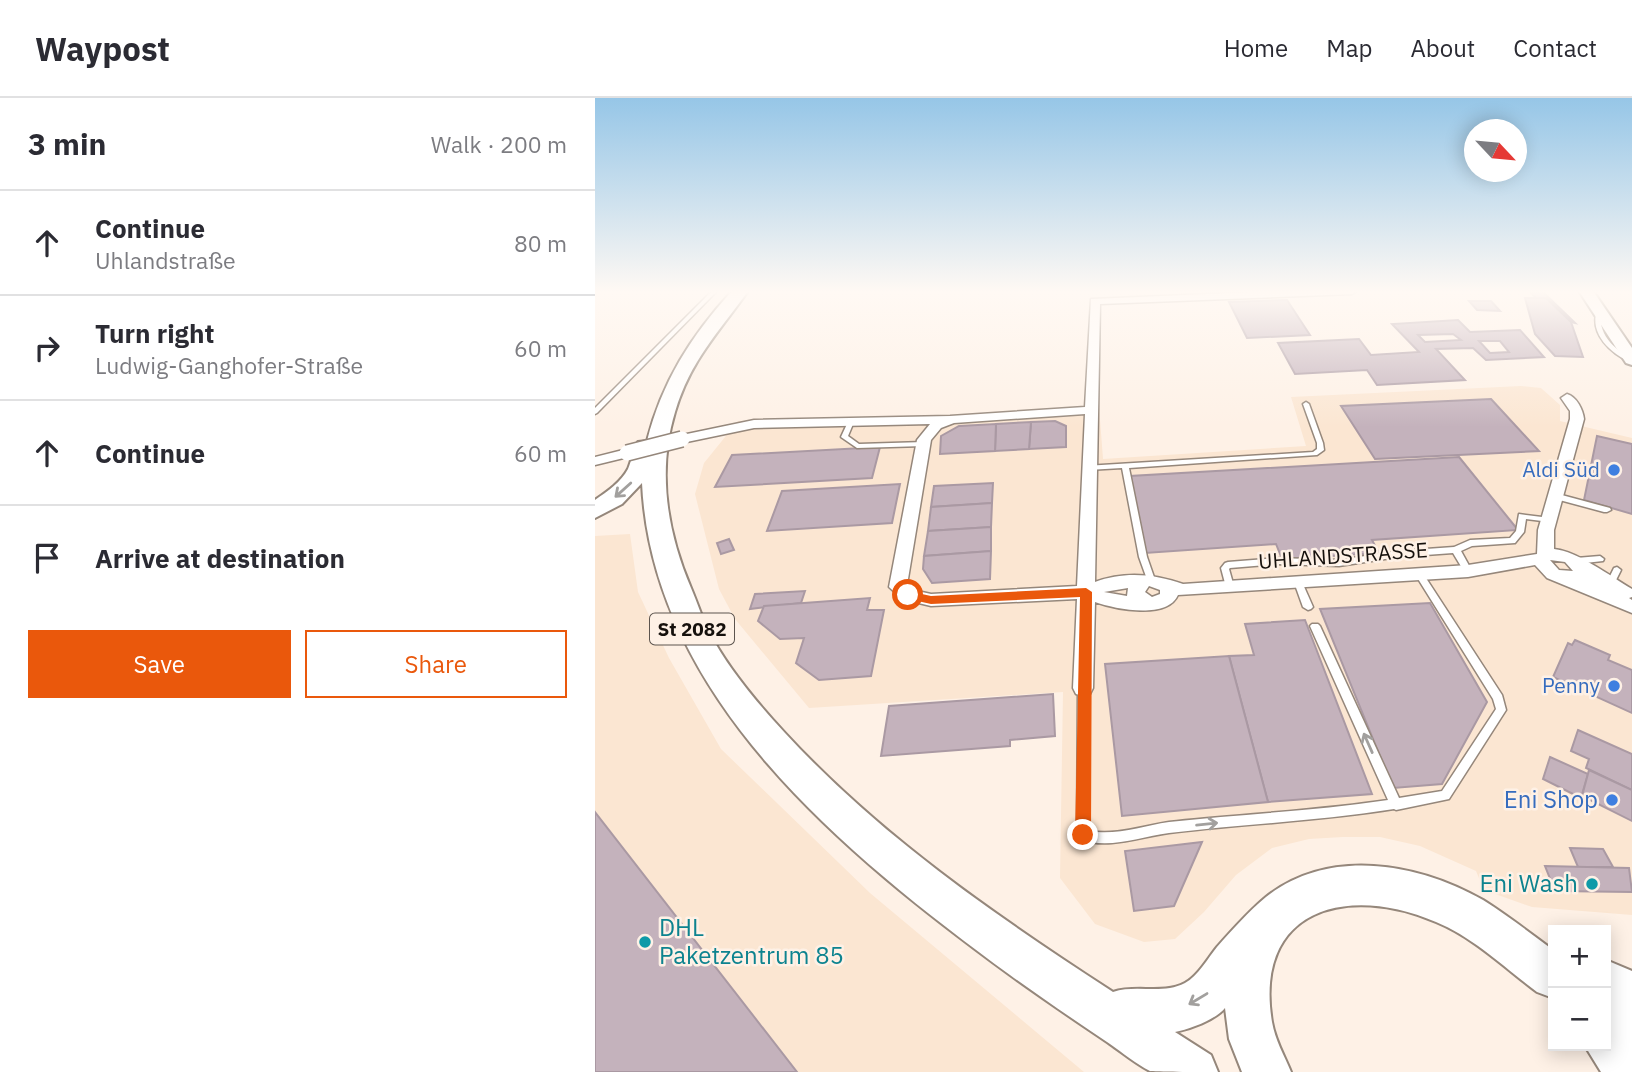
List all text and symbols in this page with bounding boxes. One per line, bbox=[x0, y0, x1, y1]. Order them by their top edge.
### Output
text: Waypost bbox=[35, 27, 170, 70]
text: Home bbox=[1224, 32, 1288, 64]
text: Map bbox=[1326, 32, 1372, 64]
text: About bbox=[1410, 32, 1475, 64]
text: Contact bbox=[1513, 32, 1597, 64]
north arrow bbox=[1464, 119, 1527, 182]
text: 3 min bbox=[28, 124, 106, 163]
text: Walk · 200 m bbox=[431, 129, 567, 159]
text: Continue bbox=[95, 211, 205, 245]
icon: ahead bbox=[28, 224, 66, 262]
text: 80 m bbox=[514, 228, 567, 258]
text: Uhlandstraße bbox=[95, 245, 236, 275]
text: Turn right bbox=[95, 316, 214, 350]
icon: right bbox=[28, 329, 66, 367]
text: 60 m bbox=[514, 333, 567, 363]
text: Ludwig-Ganghofer-Straße bbox=[95, 350, 363, 380]
icon: ahead bbox=[28, 434, 66, 472]
text: Continue bbox=[95, 436, 205, 470]
text: 60 m bbox=[514, 438, 567, 468]
place label: Aldi Süd bbox=[1522, 455, 1600, 483]
marker: Aldi Süd bbox=[1606, 462, 1622, 478]
one-way arrow bbox=[615, 481, 632, 498]
street label: UHLANDSTRASSE bbox=[1257, 535, 1429, 575]
icon: arrive bbox=[28, 539, 66, 577]
text: Arrive at destination bbox=[95, 541, 345, 575]
route start bbox=[892, 579, 923, 610]
road number: St 2082 bbox=[650, 614, 734, 644]
button: Save bbox=[28, 630, 291, 698]
button: Share bbox=[305, 630, 567, 698]
place label: Penny bbox=[1542, 671, 1601, 699]
marker: Penny bbox=[1606, 678, 1622, 694]
one-way arrow bbox=[1361, 733, 1374, 754]
place label: Eni Shop bbox=[1504, 783, 1598, 815]
marker: Eni Shop bbox=[1604, 792, 1620, 808]
one-way arrow bbox=[1195, 818, 1218, 831]
route end bbox=[1067, 819, 1098, 850]
place label: Eni Wash bbox=[1479, 867, 1578, 899]
marker: Eni Wash bbox=[1584, 876, 1600, 892]
place label: DHL Paketzentrum 85 bbox=[659, 911, 844, 971]
map controls bbox=[1548, 925, 1611, 1051]
button: + bbox=[1548, 925, 1611, 988]
marker: DHL Paketzentrum 85 bbox=[637, 934, 653, 950]
button: − bbox=[1548, 988, 1611, 1051]
one-way arrow bbox=[1188, 992, 1208, 1006]

